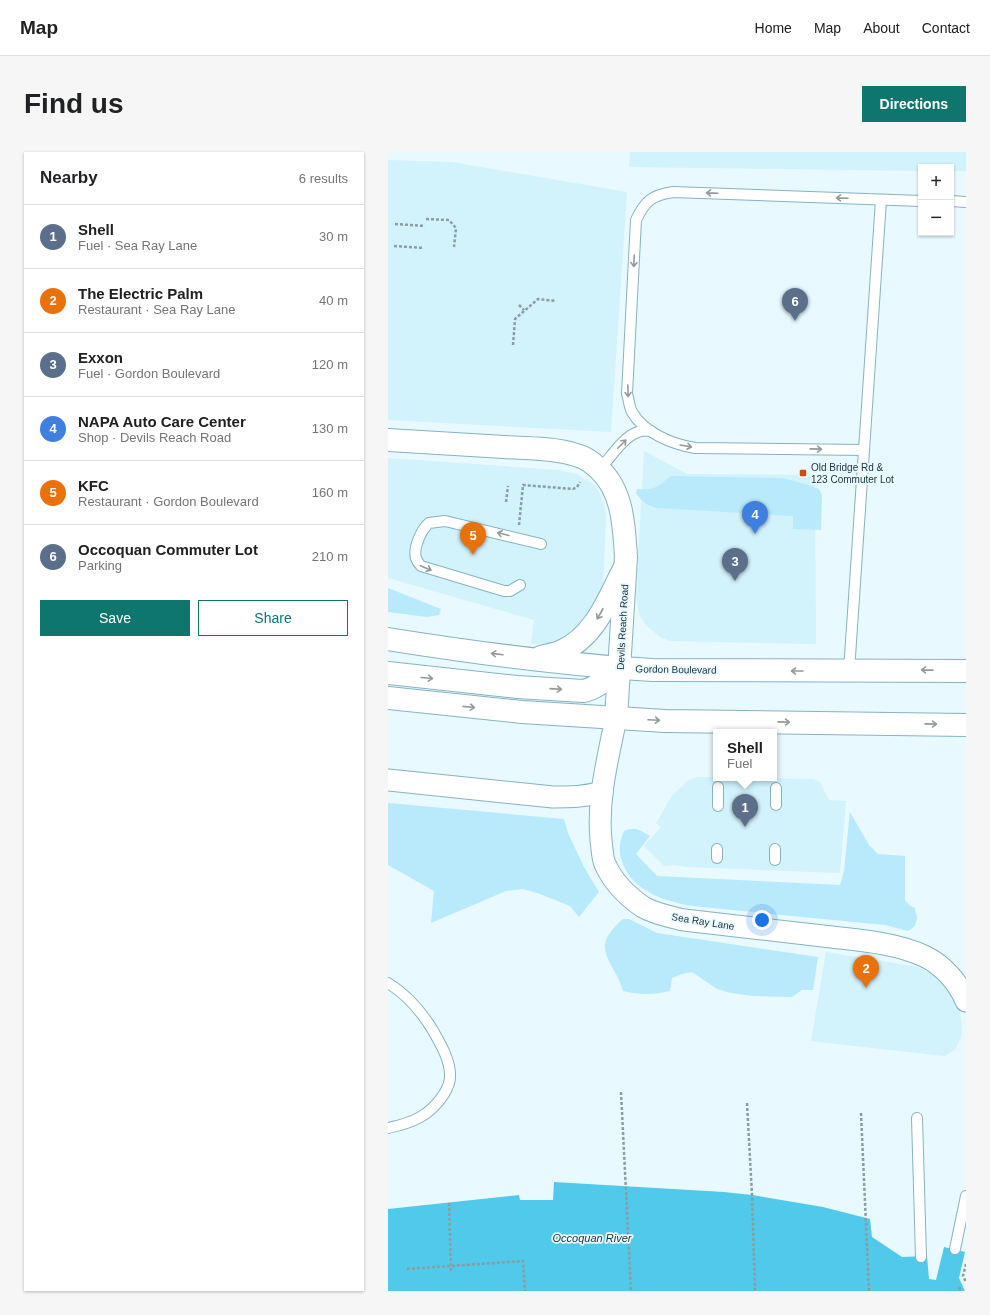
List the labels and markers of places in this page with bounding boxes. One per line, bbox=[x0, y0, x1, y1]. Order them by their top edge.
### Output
pin: 6 bbox=[782, 288, 808, 321]
place label: Old Bridge Rd & 123 Commuter Lot bbox=[811, 462, 894, 485]
marker: Old Bridge Rd & 123 Commuter Lot bbox=[798, 468, 808, 478]
pin: 4 bbox=[742, 501, 768, 534]
pin: 5 bbox=[460, 522, 486, 555]
pin: 3 bbox=[722, 548, 748, 581]
pin: 1 bbox=[732, 794, 758, 827]
pin: 2 bbox=[853, 955, 879, 988]

